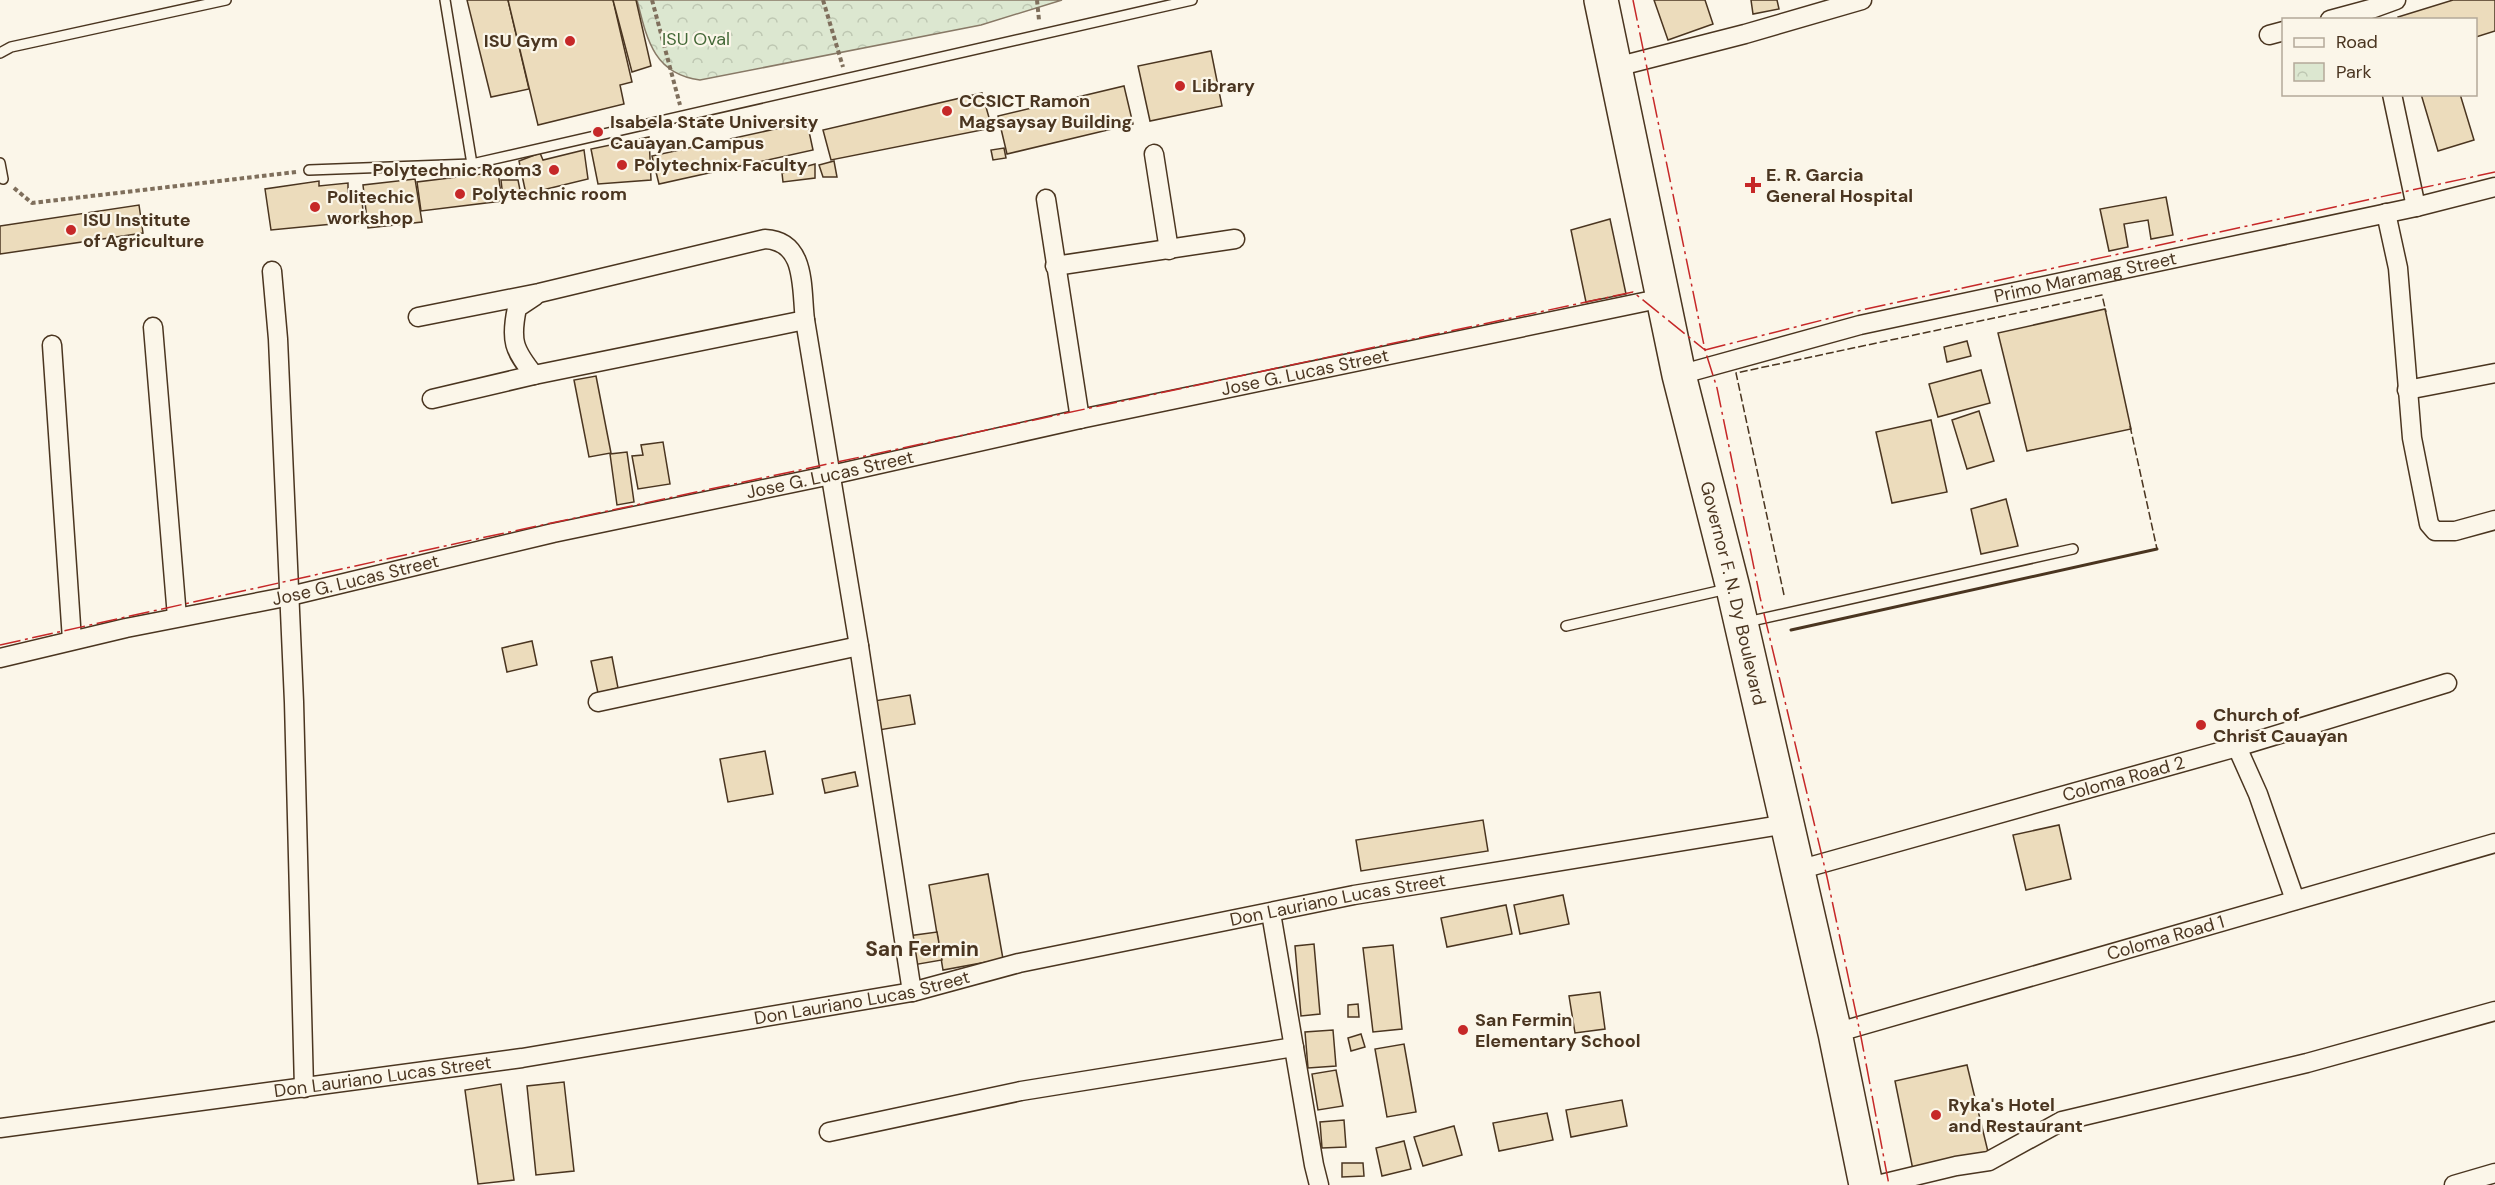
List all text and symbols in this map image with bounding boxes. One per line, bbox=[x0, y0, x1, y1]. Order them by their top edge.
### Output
legend bbox=[2282, 18, 2477, 96]
park label: ISU Oval bbox=[662, 27, 730, 51]
place label: ISU Gym bbox=[484, 29, 558, 53]
text: Road bbox=[2336, 30, 2378, 54]
marker: ISU Gym bbox=[563, 34, 577, 48]
text: Park bbox=[2336, 60, 2372, 84]
place label: Library bbox=[1192, 74, 1255, 98]
marker: Library bbox=[1173, 79, 1187, 93]
place label: CCSICT Ramon Magsaysay Building bbox=[959, 89, 1132, 134]
marker: CCSICT Ramon Magsaysay Building bbox=[940, 104, 954, 118]
place label: Isabela State University Cauayan Campus bbox=[610, 110, 819, 155]
marker: Isabela State University Cauayan Campus bbox=[591, 125, 605, 139]
place label: Polytechnix Faculty bbox=[634, 153, 808, 177]
place label: Polytechnic Room3 bbox=[373, 158, 542, 182]
marker: Polytechnix Faculty bbox=[615, 158, 629, 172]
marker: Polytechnic Room3 bbox=[547, 163, 561, 177]
place label: E. R. Garcia General Hospital bbox=[1766, 163, 1913, 208]
marker: E. R. Garcia General Hospital bbox=[1744, 176, 1762, 194]
place label: Polytechnic room bbox=[472, 182, 627, 206]
place label: Politechic workshop bbox=[327, 185, 415, 230]
marker: Polytechnic room bbox=[453, 187, 467, 201]
marker: Politechic workshop bbox=[308, 200, 322, 214]
place label: ISU Institute of Agriculture bbox=[83, 208, 205, 253]
marker: ISU Institute of Agriculture bbox=[64, 223, 78, 237]
street label: Primo Maramag Street bbox=[1992, 246, 2179, 308]
street label: Jose G. Lucas Street bbox=[1219, 343, 1391, 401]
street label: Jose G. Lucas Street bbox=[744, 445, 916, 504]
street label: Governor F. N. Dy Boulevard bbox=[1694, 479, 1772, 708]
street label: Jose G. Lucas Street bbox=[270, 549, 441, 611]
place label: Church of Christ Cauayan bbox=[2213, 703, 2348, 748]
marker: Church of Christ Cauayan bbox=[2194, 718, 2208, 732]
street label: Coloma Road 2 bbox=[2060, 750, 2187, 807]
street label: Don Lauriano Lucas Street bbox=[1228, 868, 1447, 932]
street label: Coloma Road 1 bbox=[2104, 910, 2227, 966]
district label: San Fermin bbox=[865, 935, 979, 963]
street label: Don Lauriano Lucas Street bbox=[752, 965, 973, 1031]
place label: San Fermin Elementary School bbox=[1475, 1008, 1641, 1053]
marker: San Fermin Elementary School bbox=[1456, 1023, 1470, 1037]
street label: Don Lauriano Lucas Street bbox=[272, 1050, 493, 1103]
place label: Ryka's Hotel and Restaurant bbox=[1948, 1093, 2083, 1138]
marker: Ryka's Hotel and Restaurant bbox=[1929, 1108, 1943, 1122]

